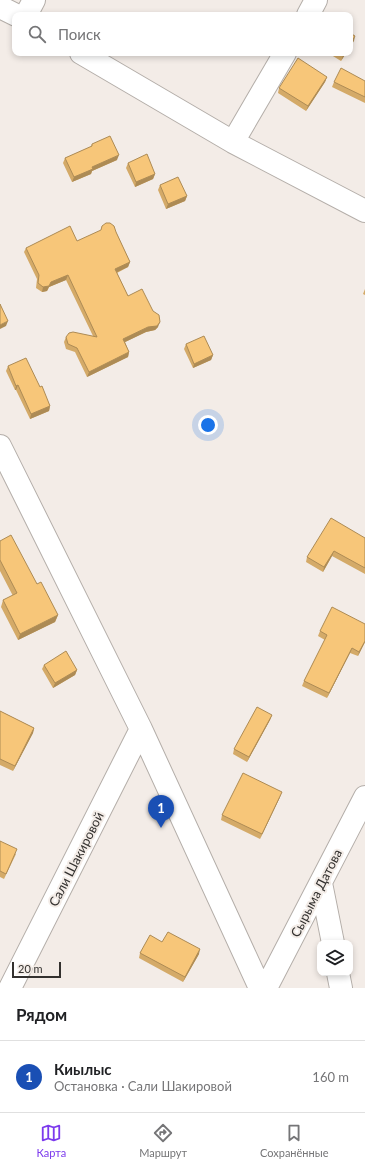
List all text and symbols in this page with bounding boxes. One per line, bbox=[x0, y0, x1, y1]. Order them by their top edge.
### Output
search box bbox=[12, 12, 353, 56]
icon: search bbox=[26, 23, 48, 45]
text: Поиск bbox=[58, 25, 101, 43]
your location bbox=[198, 415, 218, 435]
pin: 1 bbox=[148, 795, 174, 828]
street label: Сали Шакировой bbox=[45, 809, 107, 909]
street label: Сырыма Датова bbox=[287, 846, 345, 940]
map controls bbox=[317, 940, 353, 976]
button: layers bbox=[317, 940, 353, 976]
scale bar bbox=[12, 960, 61, 979]
text: 20 m bbox=[18, 962, 43, 975]
text: Рядом bbox=[16, 1004, 67, 1025]
text: Киылыс bbox=[54, 1060, 112, 1078]
text: 1 bbox=[25, 1069, 33, 1085]
text: 160 m bbox=[312, 1069, 349, 1085]
text: Остановка · Сали Шакировой bbox=[54, 1078, 232, 1094]
tab: Карта bbox=[36, 1122, 66, 1159]
tab: Маршрут bbox=[139, 1122, 187, 1159]
tab: Сохранённые bbox=[260, 1122, 329, 1159]

